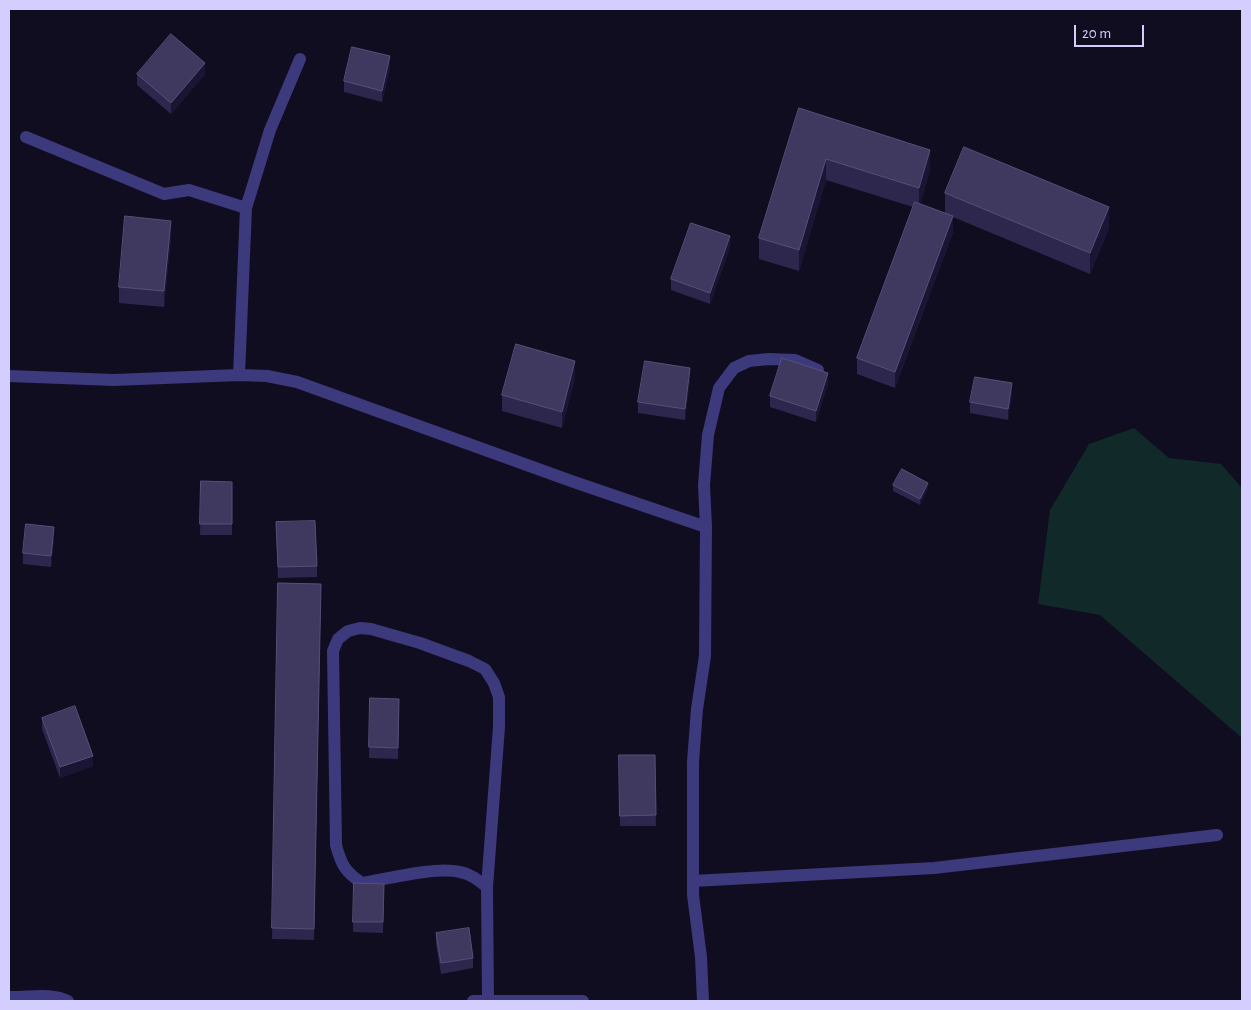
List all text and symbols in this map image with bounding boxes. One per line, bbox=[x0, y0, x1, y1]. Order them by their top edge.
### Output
scale bar bbox=[1076, 15, 1146, 47]
text: 20 m bbox=[1082, 26, 1111, 41]

